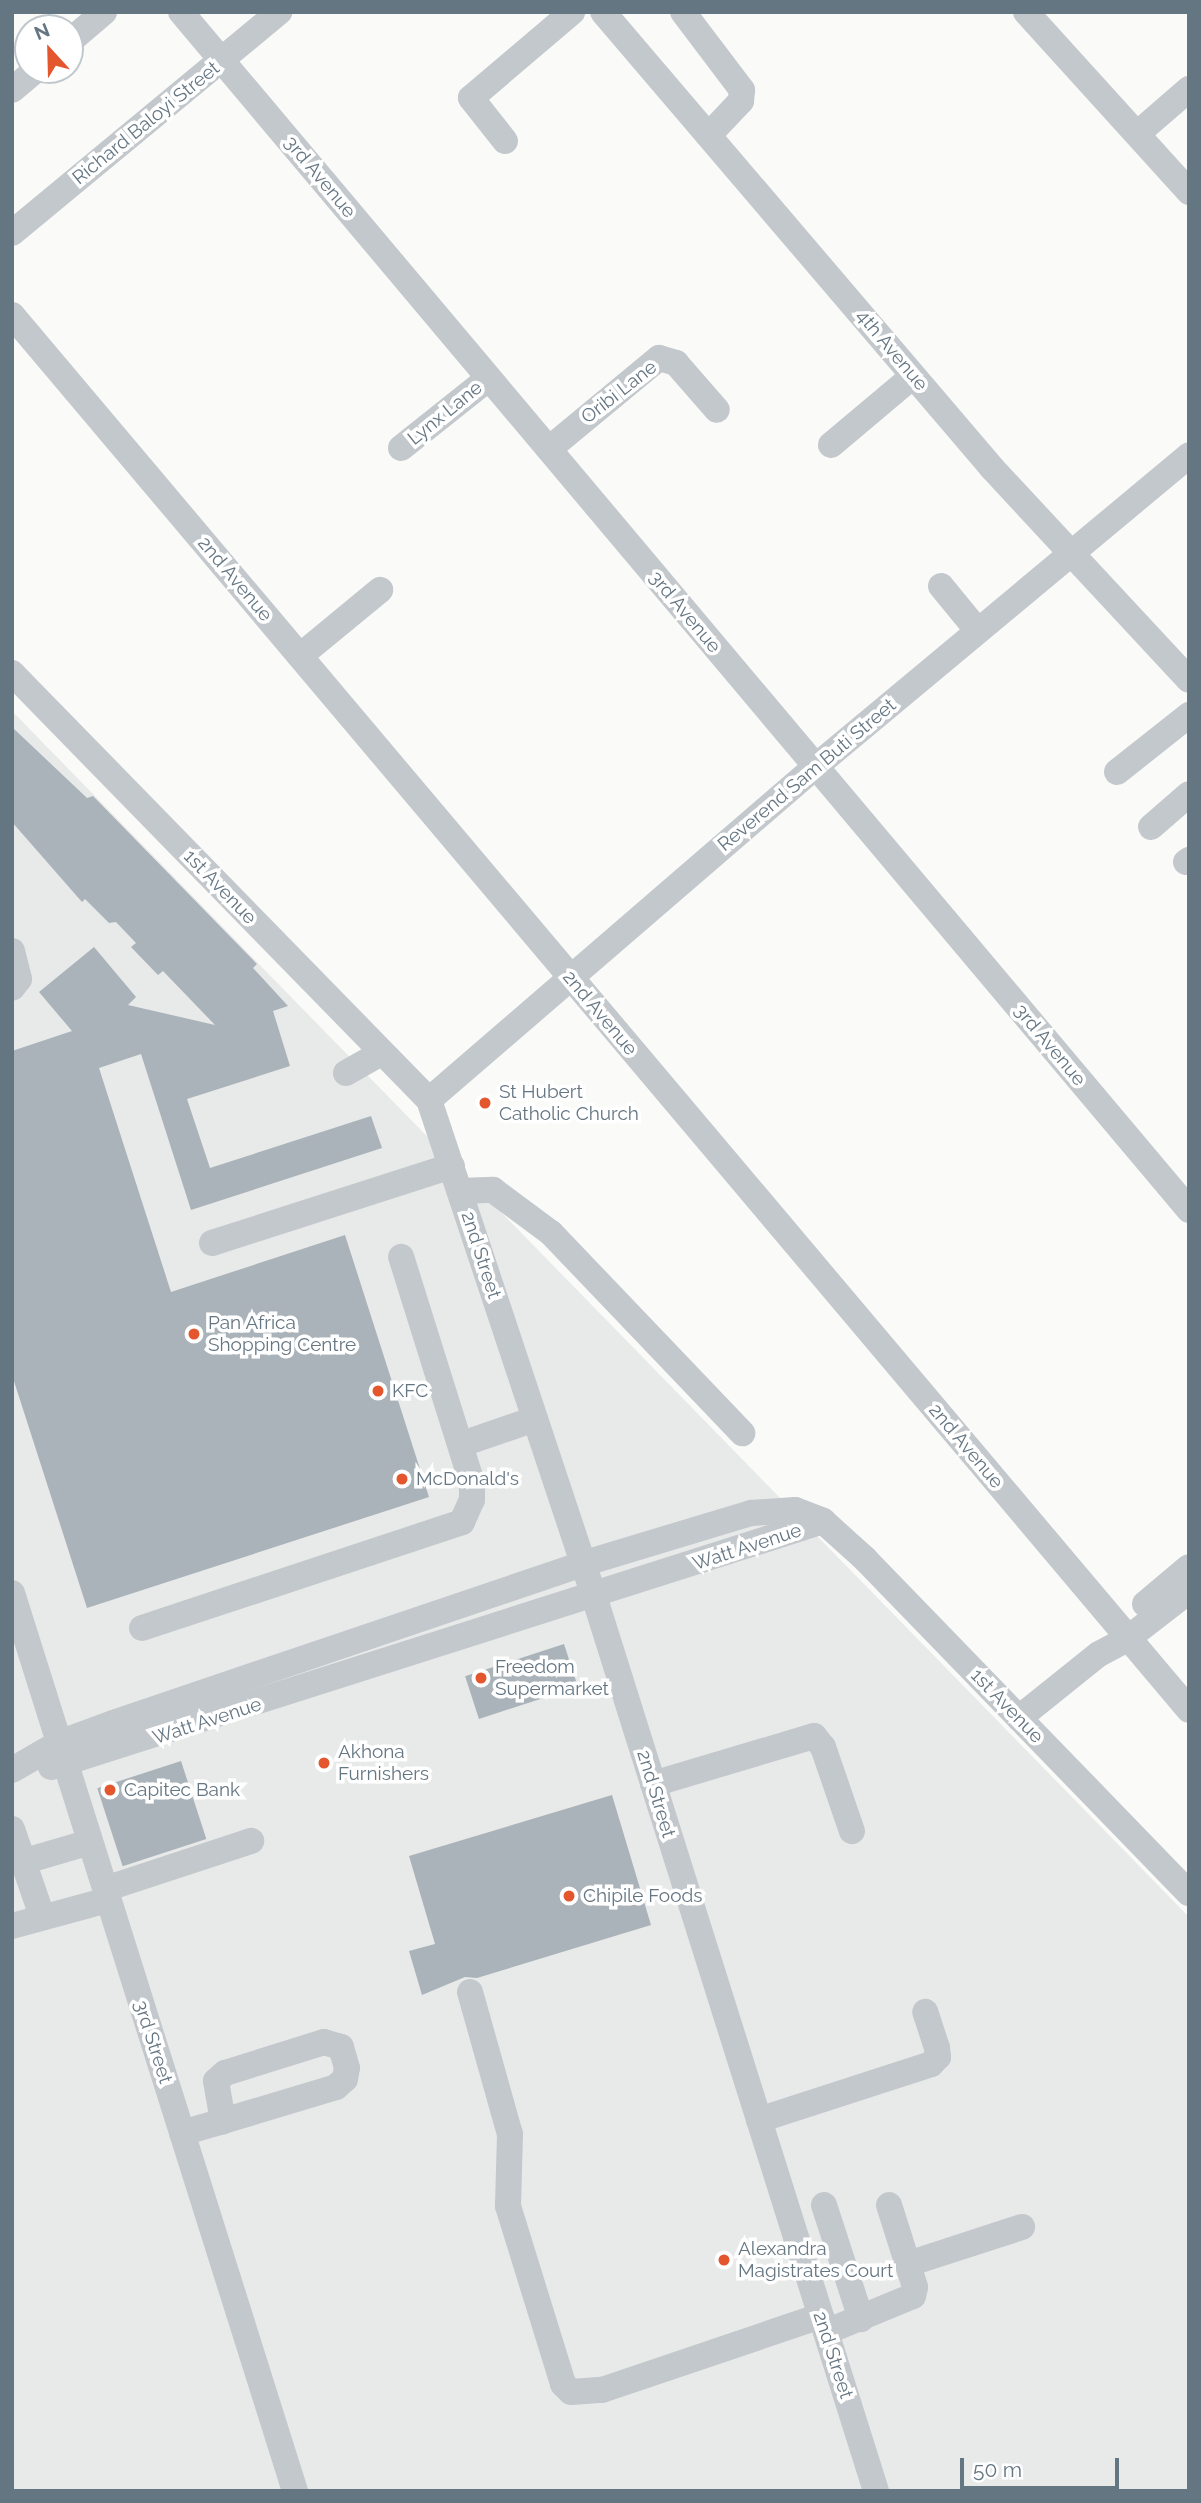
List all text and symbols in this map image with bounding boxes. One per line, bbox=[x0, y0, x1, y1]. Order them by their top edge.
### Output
north arrow bbox=[14, 14, 84, 84]
text: N bbox=[31, 18, 53, 44]
street label: Richard Baloyi Street bbox=[68, 57, 224, 189]
street label: 3rd Avenue bbox=[279, 131, 361, 223]
street label: 4th Avenue bbox=[851, 305, 933, 395]
street label: Oribi Lane bbox=[577, 356, 661, 428]
street label: Lynx Lane bbox=[403, 376, 487, 450]
street label: 2nd Avenue bbox=[193, 532, 277, 626]
street label: 3rd Avenue bbox=[644, 566, 726, 658]
street label: Reverend Sam Buti Street bbox=[713, 694, 901, 856]
street label: 1st Avenue bbox=[179, 845, 261, 929]
street label: 2nd Avenue bbox=[558, 966, 642, 1060]
street label: 3rd Avenue bbox=[1009, 999, 1091, 1091]
place label: St Hubert Catholic Church bbox=[499, 1081, 639, 1125]
marker: St Hubert Catholic Church bbox=[477, 1095, 493, 1111]
street label: 2nd Street bbox=[456, 1209, 506, 1301]
place label: Pan Africa Shopping Centre bbox=[208, 1312, 356, 1356]
marker: Pan Africa Shopping Centre bbox=[186, 1326, 202, 1342]
place label: KFC bbox=[392, 1380, 428, 1402]
marker: KFC bbox=[370, 1383, 386, 1399]
street label: 2nd Avenue bbox=[924, 1399, 1008, 1493]
place label: McDonald's bbox=[416, 1468, 519, 1490]
marker: McDonald's bbox=[394, 1471, 410, 1487]
street label: Watt Avenue bbox=[690, 1519, 804, 1575]
place label: Freedom Supermarket bbox=[495, 1656, 609, 1700]
street label: 1st Avenue bbox=[966, 1664, 1048, 1748]
marker: Freedom Supermarket bbox=[473, 1670, 489, 1686]
street label: Watt Avenue bbox=[150, 1693, 264, 1749]
place label: Akhona Furnishers bbox=[338, 1741, 429, 1785]
street label: 2nd Street bbox=[632, 1747, 680, 1841]
marker: Akhona Furnishers bbox=[316, 1755, 332, 1771]
place label: Capitec Bank bbox=[124, 1779, 240, 1801]
marker: Capitec Bank bbox=[102, 1782, 118, 1798]
place label: Chipile Foods bbox=[583, 1885, 702, 1907]
marker: Chipile Foods bbox=[561, 1888, 577, 1904]
street label: 3rd Street bbox=[129, 1998, 177, 2086]
place label: Alexandra Magistrates Court bbox=[738, 2238, 893, 2282]
marker: Alexandra Magistrates Court bbox=[716, 2252, 732, 2268]
street label: 2nd Street bbox=[808, 2309, 858, 2401]
scale bar bbox=[963, 2444, 1122, 2488]
text: 50 m bbox=[973, 2457, 1022, 2482]

